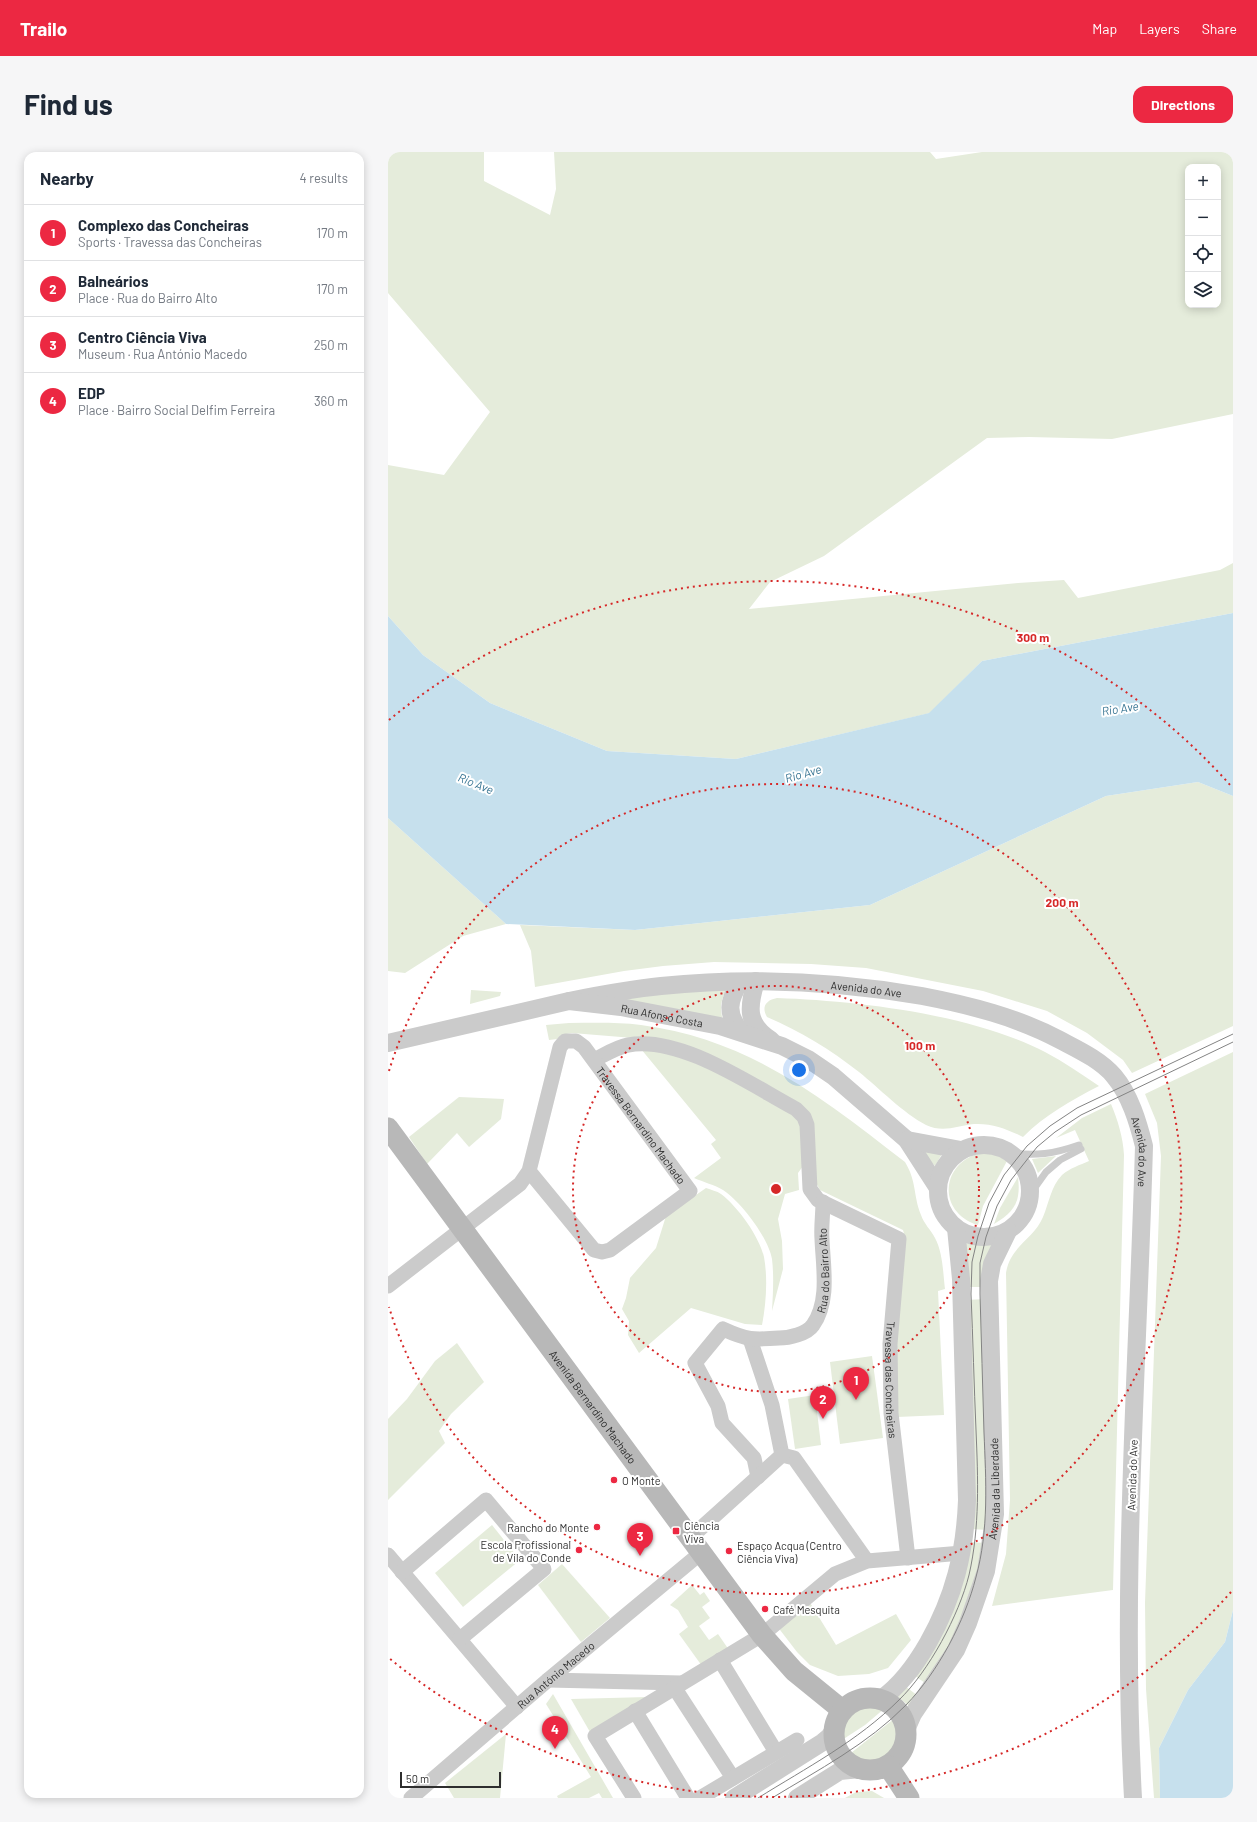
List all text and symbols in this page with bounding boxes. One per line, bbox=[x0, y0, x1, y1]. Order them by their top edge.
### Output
text: Trailo bbox=[20, 17, 67, 40]
text: Map bbox=[1092, 20, 1117, 37]
text: Layers bbox=[1139, 20, 1180, 37]
text: Share bbox=[1202, 20, 1237, 37]
button: Directions bbox=[1133, 86, 1233, 123]
text: Find us bbox=[24, 87, 113, 121]
map controls bbox=[1185, 164, 1221, 308]
button: + bbox=[1185, 164, 1221, 200]
text: Nearby bbox=[40, 168, 94, 188]
text: 4 results bbox=[300, 170, 348, 186]
button: − bbox=[1185, 200, 1221, 236]
text: Complexo das Concheiras bbox=[78, 216, 249, 234]
text: 1 bbox=[51, 225, 55, 241]
text: 170 m bbox=[317, 225, 348, 241]
text: Sports · Travessa das Concheiras bbox=[78, 234, 262, 250]
button: locate bbox=[1185, 236, 1221, 272]
text: Balneários bbox=[78, 272, 149, 290]
button: layers bbox=[1185, 272, 1221, 308]
text: 2 bbox=[49, 281, 57, 297]
text: 170 m bbox=[317, 281, 348, 297]
text: Place · Rua do Bairro Alto bbox=[78, 290, 217, 306]
text: Centro Ciência Viva bbox=[78, 328, 207, 346]
text: 3 bbox=[49, 337, 57, 353]
text: 250 m bbox=[314, 337, 348, 353]
text: Museum · Rua António Macedo bbox=[78, 346, 247, 362]
text: EDP bbox=[78, 384, 105, 402]
text: 4 bbox=[49, 393, 57, 409]
text: 360 m bbox=[314, 393, 348, 409]
text: Place · Bairro Social Delfim Ferreira bbox=[78, 402, 275, 418]
text: 300 m bbox=[1017, 630, 1049, 644]
water label: Rio Ave bbox=[1101, 698, 1139, 718]
water label: Rio Ave bbox=[783, 761, 823, 785]
water label: Rio Ave bbox=[456, 770, 496, 796]
text: 200 m bbox=[1046, 895, 1078, 909]
street label: Avenida do Ave bbox=[830, 978, 903, 999]
street label: Rua Afonso Costa bbox=[620, 1001, 704, 1029]
text: 100 m bbox=[905, 1038, 935, 1052]
your location bbox=[789, 1060, 809, 1080]
street label: Travessa Bernardino Machado bbox=[594, 1064, 689, 1186]
street label: Avenida do Ave bbox=[1129, 1115, 1151, 1187]
centre of rings bbox=[769, 1182, 783, 1196]
street label: Rua do Bairro Alto bbox=[813, 1228, 831, 1314]
street label: Travessa das Concheiras bbox=[883, 1321, 900, 1439]
street label: Avenida Bernardino Machado bbox=[547, 1347, 640, 1466]
pin: 1 bbox=[843, 1367, 869, 1400]
pin: 2 bbox=[810, 1386, 836, 1419]
street label: Avenida da Liberdade bbox=[985, 1438, 1001, 1541]
street label: Avenida do Ave bbox=[1124, 1439, 1140, 1511]
place label: O Monte bbox=[622, 1474, 661, 1487]
marker: O Monte bbox=[609, 1475, 619, 1485]
place label: Ciência Viva bbox=[684, 1519, 719, 1545]
place label: Rancho do Monte bbox=[507, 1521, 589, 1534]
marker: Rancho do Monte bbox=[592, 1522, 602, 1532]
pin: 3 bbox=[627, 1523, 653, 1556]
marker: Ciência Viva bbox=[671, 1526, 681, 1536]
place label: Escola Profissional de Vila do Conde bbox=[481, 1538, 571, 1564]
place label: Espaço Acqua (Centro Ciência Viva) bbox=[737, 1539, 842, 1565]
marker: Escola Profissional de Vila do Conde bbox=[574, 1545, 584, 1555]
marker: Espaço Acqua (Centro Ciência Viva) bbox=[724, 1546, 734, 1556]
place label: Café Mesquita bbox=[773, 1603, 840, 1616]
marker: Café Mesquita bbox=[760, 1604, 770, 1614]
street label: Rua António Macedo bbox=[514, 1638, 596, 1711]
pin: 4 bbox=[542, 1716, 568, 1749]
scale bar bbox=[400, 1770, 501, 1789]
text: 50 m bbox=[406, 1772, 429, 1785]

